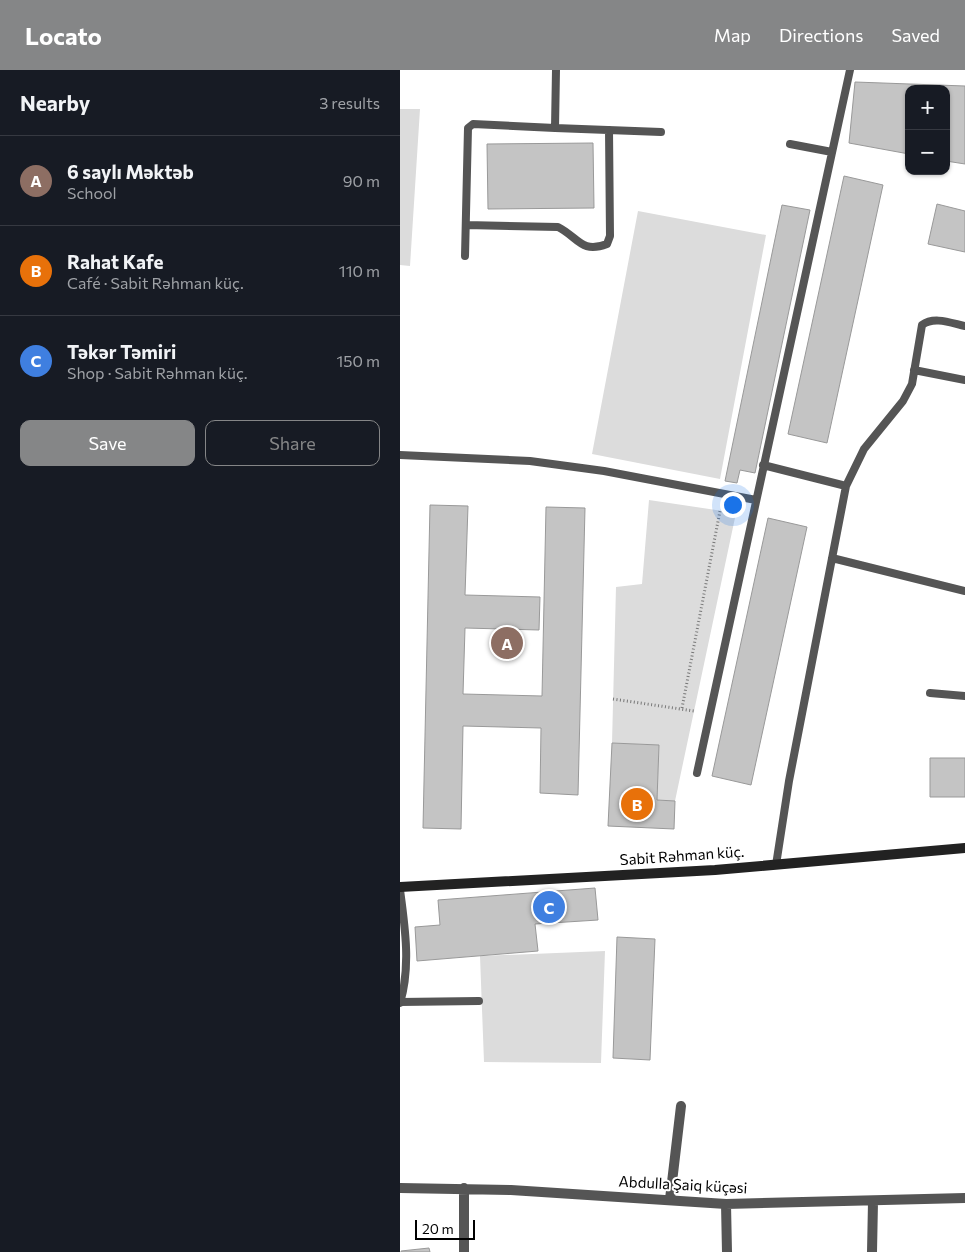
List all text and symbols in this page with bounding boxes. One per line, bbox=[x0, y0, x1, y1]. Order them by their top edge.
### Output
text: Locato bbox=[25, 21, 102, 50]
text: Map bbox=[714, 24, 751, 46]
text: Directions bbox=[779, 24, 863, 46]
text: Saved bbox=[891, 24, 940, 46]
map controls bbox=[905, 85, 950, 175]
button: + bbox=[905, 85, 950, 130]
text: Nearby bbox=[20, 90, 90, 115]
text: 3 results bbox=[319, 93, 380, 112]
button: − bbox=[905, 130, 950, 175]
text: 6 saylı Məktəb bbox=[67, 160, 194, 183]
text: A bbox=[30, 171, 42, 190]
text: 90 m bbox=[343, 171, 380, 190]
text: School bbox=[67, 183, 117, 202]
text: Rahat Kafe bbox=[67, 250, 163, 273]
text: B bbox=[31, 261, 41, 280]
text: 110 m bbox=[339, 261, 380, 280]
text: Café · Sabit Rəhman küç. bbox=[67, 273, 244, 292]
text: Təkər Təmiri bbox=[67, 340, 176, 363]
text: C bbox=[31, 351, 41, 370]
text: 150 m bbox=[337, 351, 380, 370]
text: Shop · Sabit Rəhman küç. bbox=[67, 363, 248, 382]
button: Save bbox=[20, 420, 195, 466]
button: Share bbox=[205, 420, 380, 466]
your location bbox=[720, 492, 746, 518]
pin: A bbox=[491, 624, 523, 662]
pin: B bbox=[621, 785, 653, 823]
street label: Sabit Rəhman küç. bbox=[619, 842, 745, 868]
pin: C bbox=[533, 888, 565, 926]
street label: Abdulla Şaiq küçəsi bbox=[618, 1172, 748, 1196]
scale bar bbox=[415, 1217, 475, 1240]
text: 20 m bbox=[422, 1220, 454, 1237]

